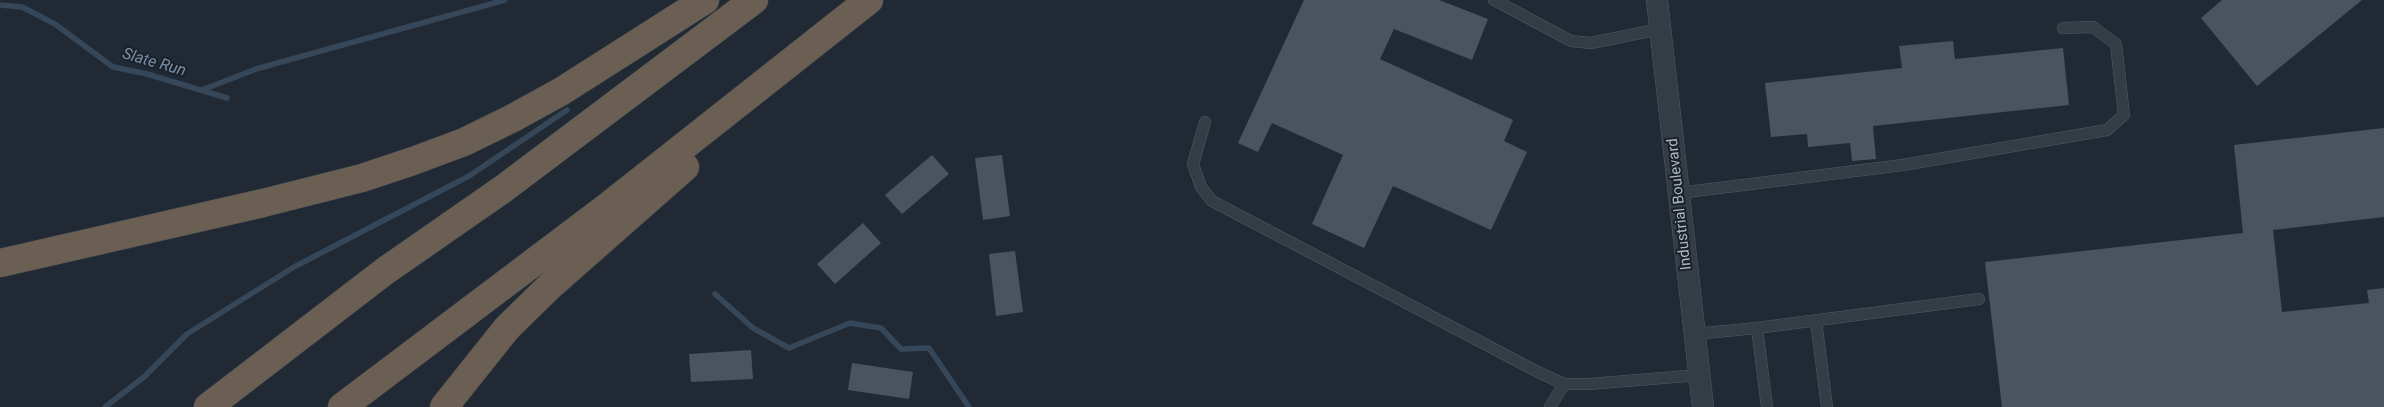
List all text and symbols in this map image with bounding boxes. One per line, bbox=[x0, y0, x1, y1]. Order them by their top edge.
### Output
water label: Slate Run bbox=[120, 45, 188, 81]
street label: Industrial Boulevard bbox=[1664, 137, 1696, 271]

